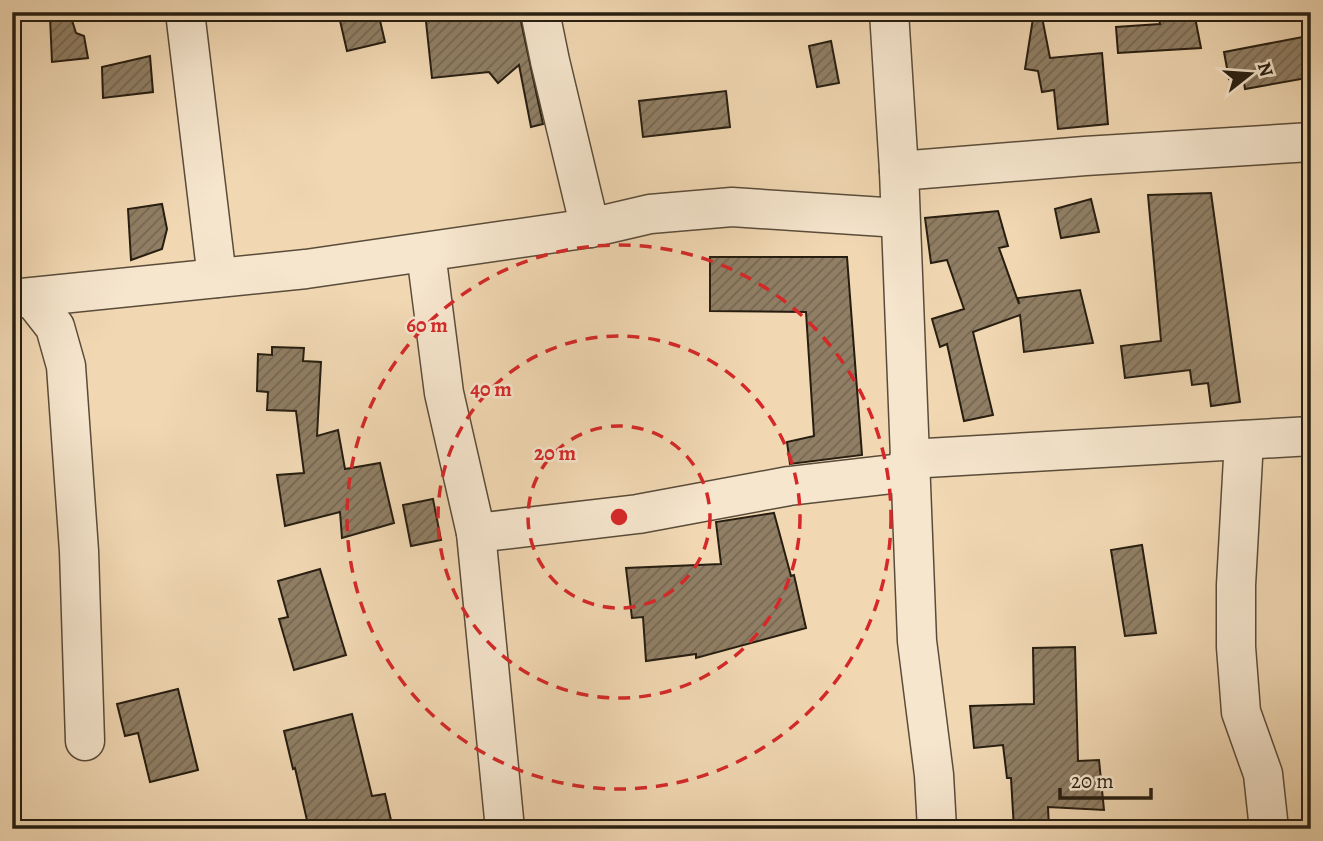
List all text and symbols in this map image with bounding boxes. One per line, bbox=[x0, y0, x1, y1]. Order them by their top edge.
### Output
north arrow bbox=[1214, 38, 1284, 108]
text: N bbox=[1251, 59, 1280, 80]
text: 60 m bbox=[406, 311, 448, 339]
text: 40 m bbox=[470, 375, 512, 403]
text: 20 m bbox=[534, 439, 576, 467]
centre of rings bbox=[607, 505, 631, 529]
scale bar bbox=[1060, 757, 1152, 801]
text: 20 m bbox=[1071, 767, 1114, 795]

